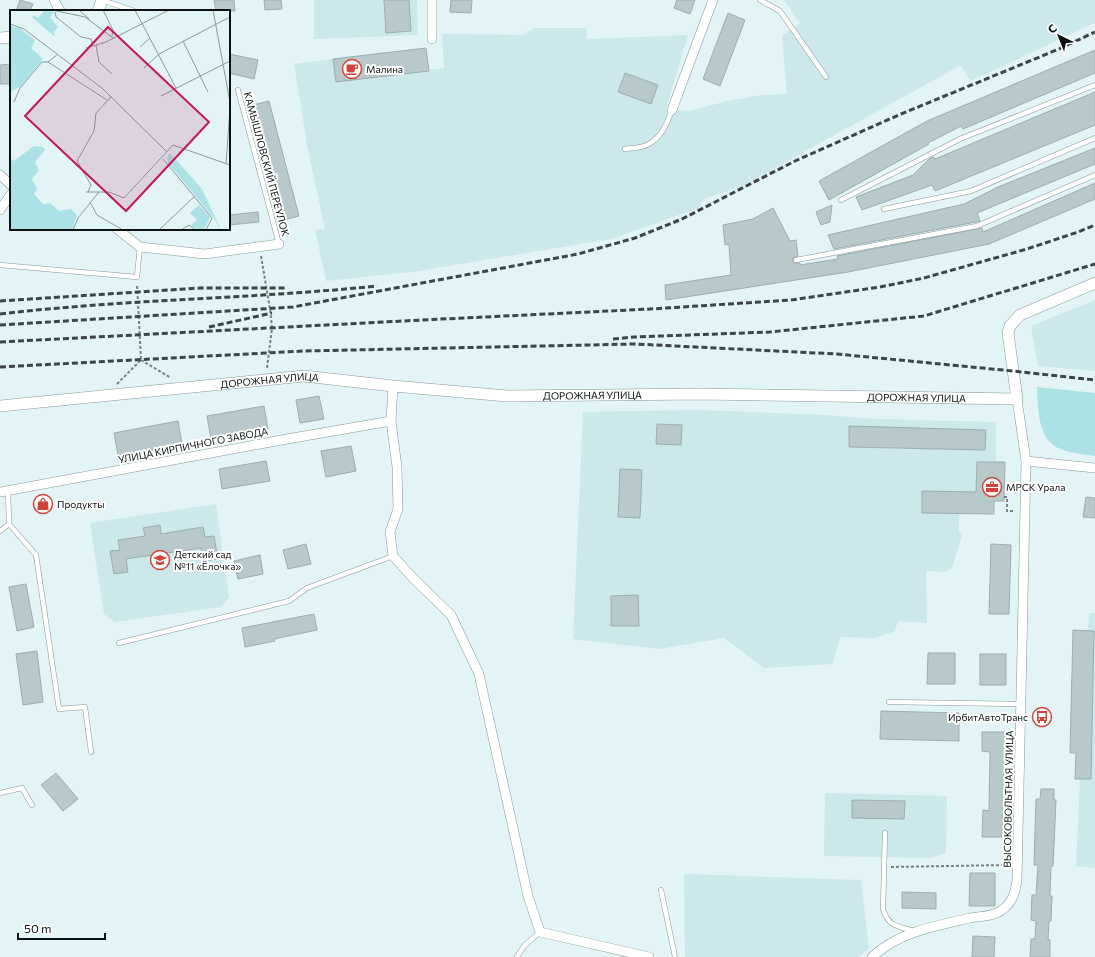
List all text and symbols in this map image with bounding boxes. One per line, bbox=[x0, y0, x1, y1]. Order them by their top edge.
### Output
inset map bbox=[10, 10, 230, 230]
north arrow bbox=[1039, 16, 1079, 56]
text: С bbox=[1045, 21, 1059, 36]
cafe icon: Малина bbox=[341, 58, 363, 80]
place label: Малина bbox=[366, 63, 403, 75]
street label: КАМЫШЛОВСКИЙ ПЕРЕУЛОК bbox=[242, 90, 292, 238]
street label: ДОРОЖНАЯ УЛИЦА bbox=[220, 370, 320, 390]
street label: ДОРОЖНАЯ УЛИЦА bbox=[543, 389, 642, 402]
street label: ДОРОЖНАЯ УЛИЦА bbox=[867, 391, 966, 404]
street label: УЛИЦА КИРПИЧНОГО ЗАВОДА bbox=[117, 425, 269, 465]
office icon: МРСК Урала bbox=[981, 476, 1003, 498]
place label: МРСК Урала bbox=[1006, 481, 1065, 493]
shop icon: Продукты bbox=[32, 493, 54, 515]
place label: Продукты bbox=[57, 498, 104, 510]
place label: Детский сад №11 «Ёлочка» bbox=[174, 548, 241, 572]
school or university icon: Детский сад №11 «Ёлочка» bbox=[149, 549, 171, 571]
bus stop icon: ИрбитАвтоТранс bbox=[1031, 706, 1053, 728]
place label: ИрбитАвтоТранс bbox=[948, 711, 1028, 723]
street label: ВЫСОКОВОЛЬТНАЯ УЛИЦА bbox=[1001, 730, 1015, 868]
scale bar bbox=[18, 915, 105, 941]
text: 50 m bbox=[24, 921, 52, 935]

